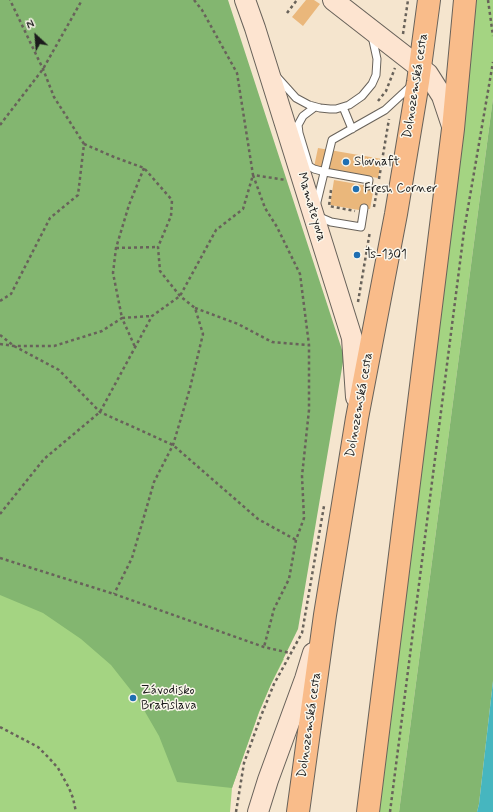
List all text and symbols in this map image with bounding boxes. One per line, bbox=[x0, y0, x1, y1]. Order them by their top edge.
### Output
north arrow bbox=[16, 16, 56, 56]
text: N bbox=[24, 17, 37, 33]
street label: Dolnozemská cesta bbox=[400, 32, 432, 140]
place label: Slovnaft bbox=[354, 154, 400, 170]
marker: Slovnaft bbox=[341, 157, 351, 167]
street label: Mamateyova bbox=[293, 171, 329, 243]
place label: Fresh Corner bbox=[364, 181, 438, 197]
marker: Fresh Corner bbox=[351, 184, 361, 194]
place label: Ts-1301 bbox=[365, 247, 407, 263]
marker: Ts-1301 bbox=[352, 250, 362, 260]
street label: Dolnozemská cesta bbox=[343, 351, 377, 459]
street label: Dolnozemská cesta bbox=[295, 671, 325, 779]
place label: Závodisko Bratislava bbox=[141, 683, 197, 714]
marker: Závodisko Bratislava bbox=[128, 693, 138, 703]

